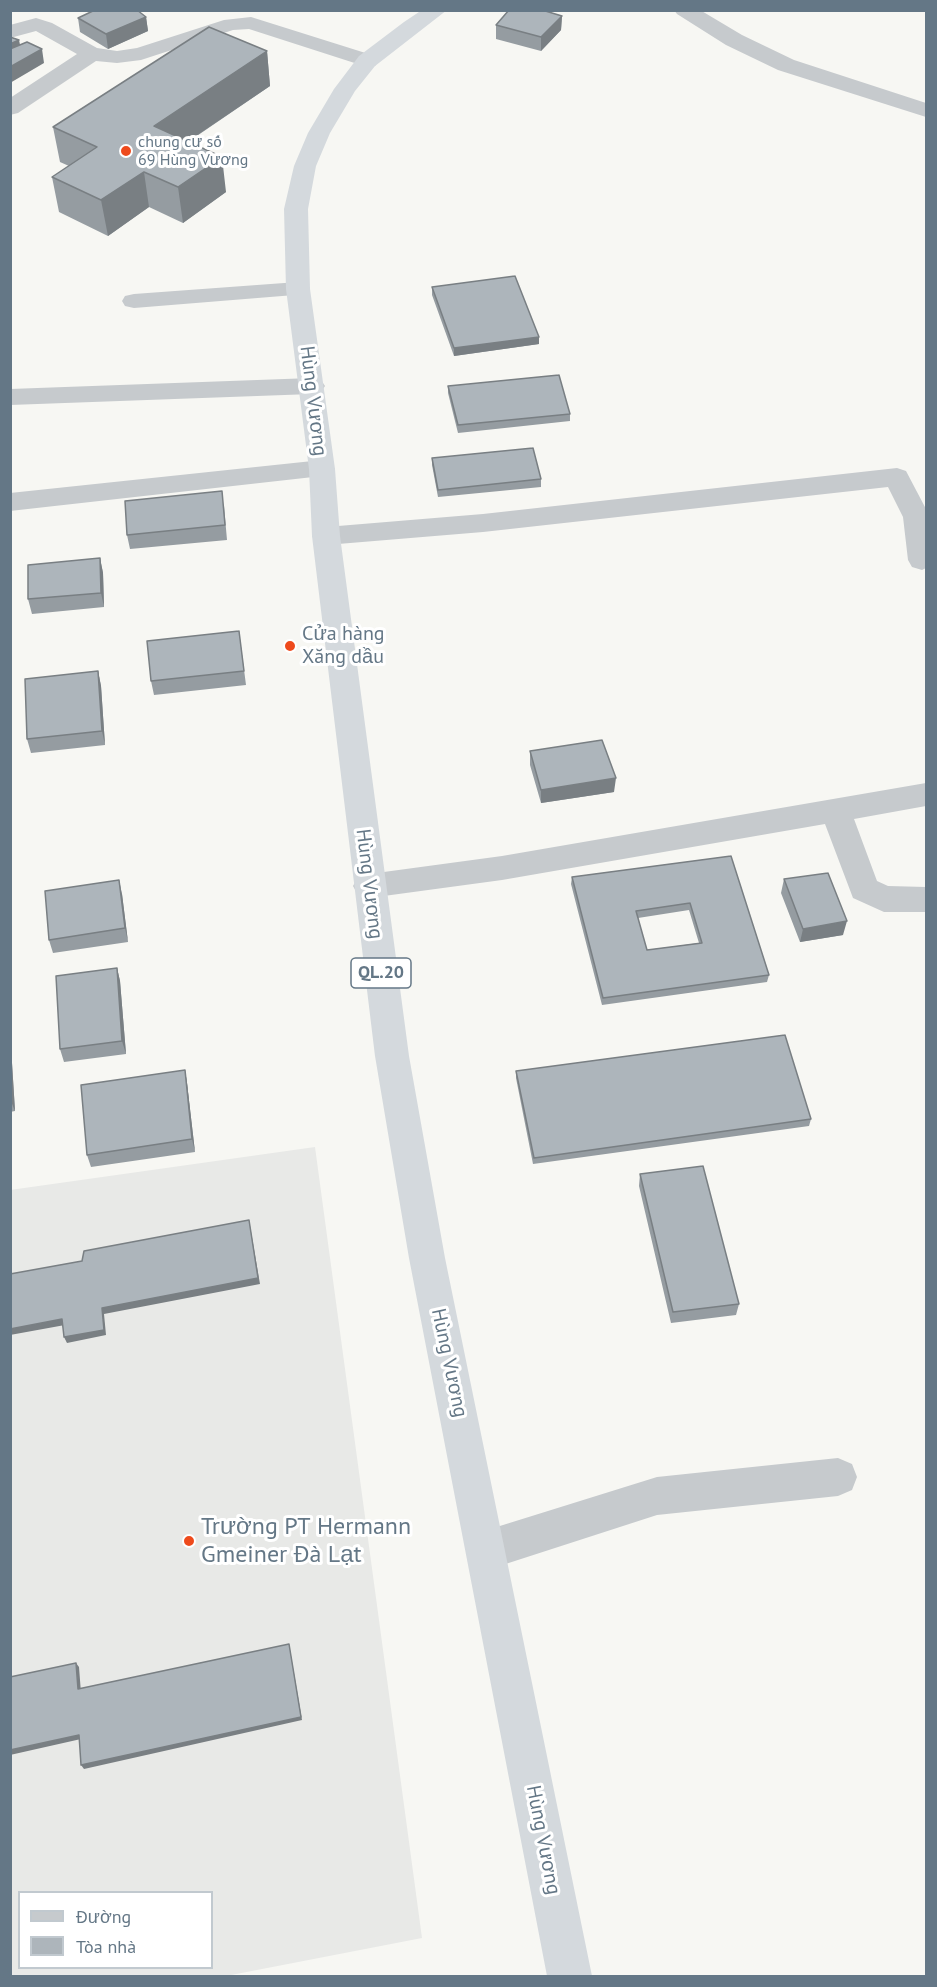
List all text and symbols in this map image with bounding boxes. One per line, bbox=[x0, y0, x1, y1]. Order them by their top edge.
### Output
place label: chung cư số 69 Hùng Vương bbox=[138, 132, 248, 170]
marker: chung cư số 69 Hùng Vương bbox=[119, 144, 133, 158]
street label: Hùng Vương bbox=[294, 345, 332, 457]
place label: Cửa hàng Xăng dầu bbox=[302, 622, 385, 669]
marker: Cửa hàng Xăng dầu bbox=[283, 639, 297, 653]
street label: Hùng Vương bbox=[350, 828, 388, 940]
road number: QL.20 bbox=[351, 958, 411, 988]
street label: Hùng Vương bbox=[426, 1306, 472, 1420]
place label: Trường PT Hermann Gmeiner Đà Lạt bbox=[201, 1513, 411, 1569]
marker: Trường PT Hermann Gmeiner Đà Lạt bbox=[182, 1534, 196, 1548]
street label: Hùng Vương bbox=[521, 1783, 565, 1897]
legend bbox=[18, 1891, 213, 1969]
text: Đường bbox=[76, 1905, 131, 1928]
text: Tòa nhà bbox=[76, 1935, 136, 1958]

